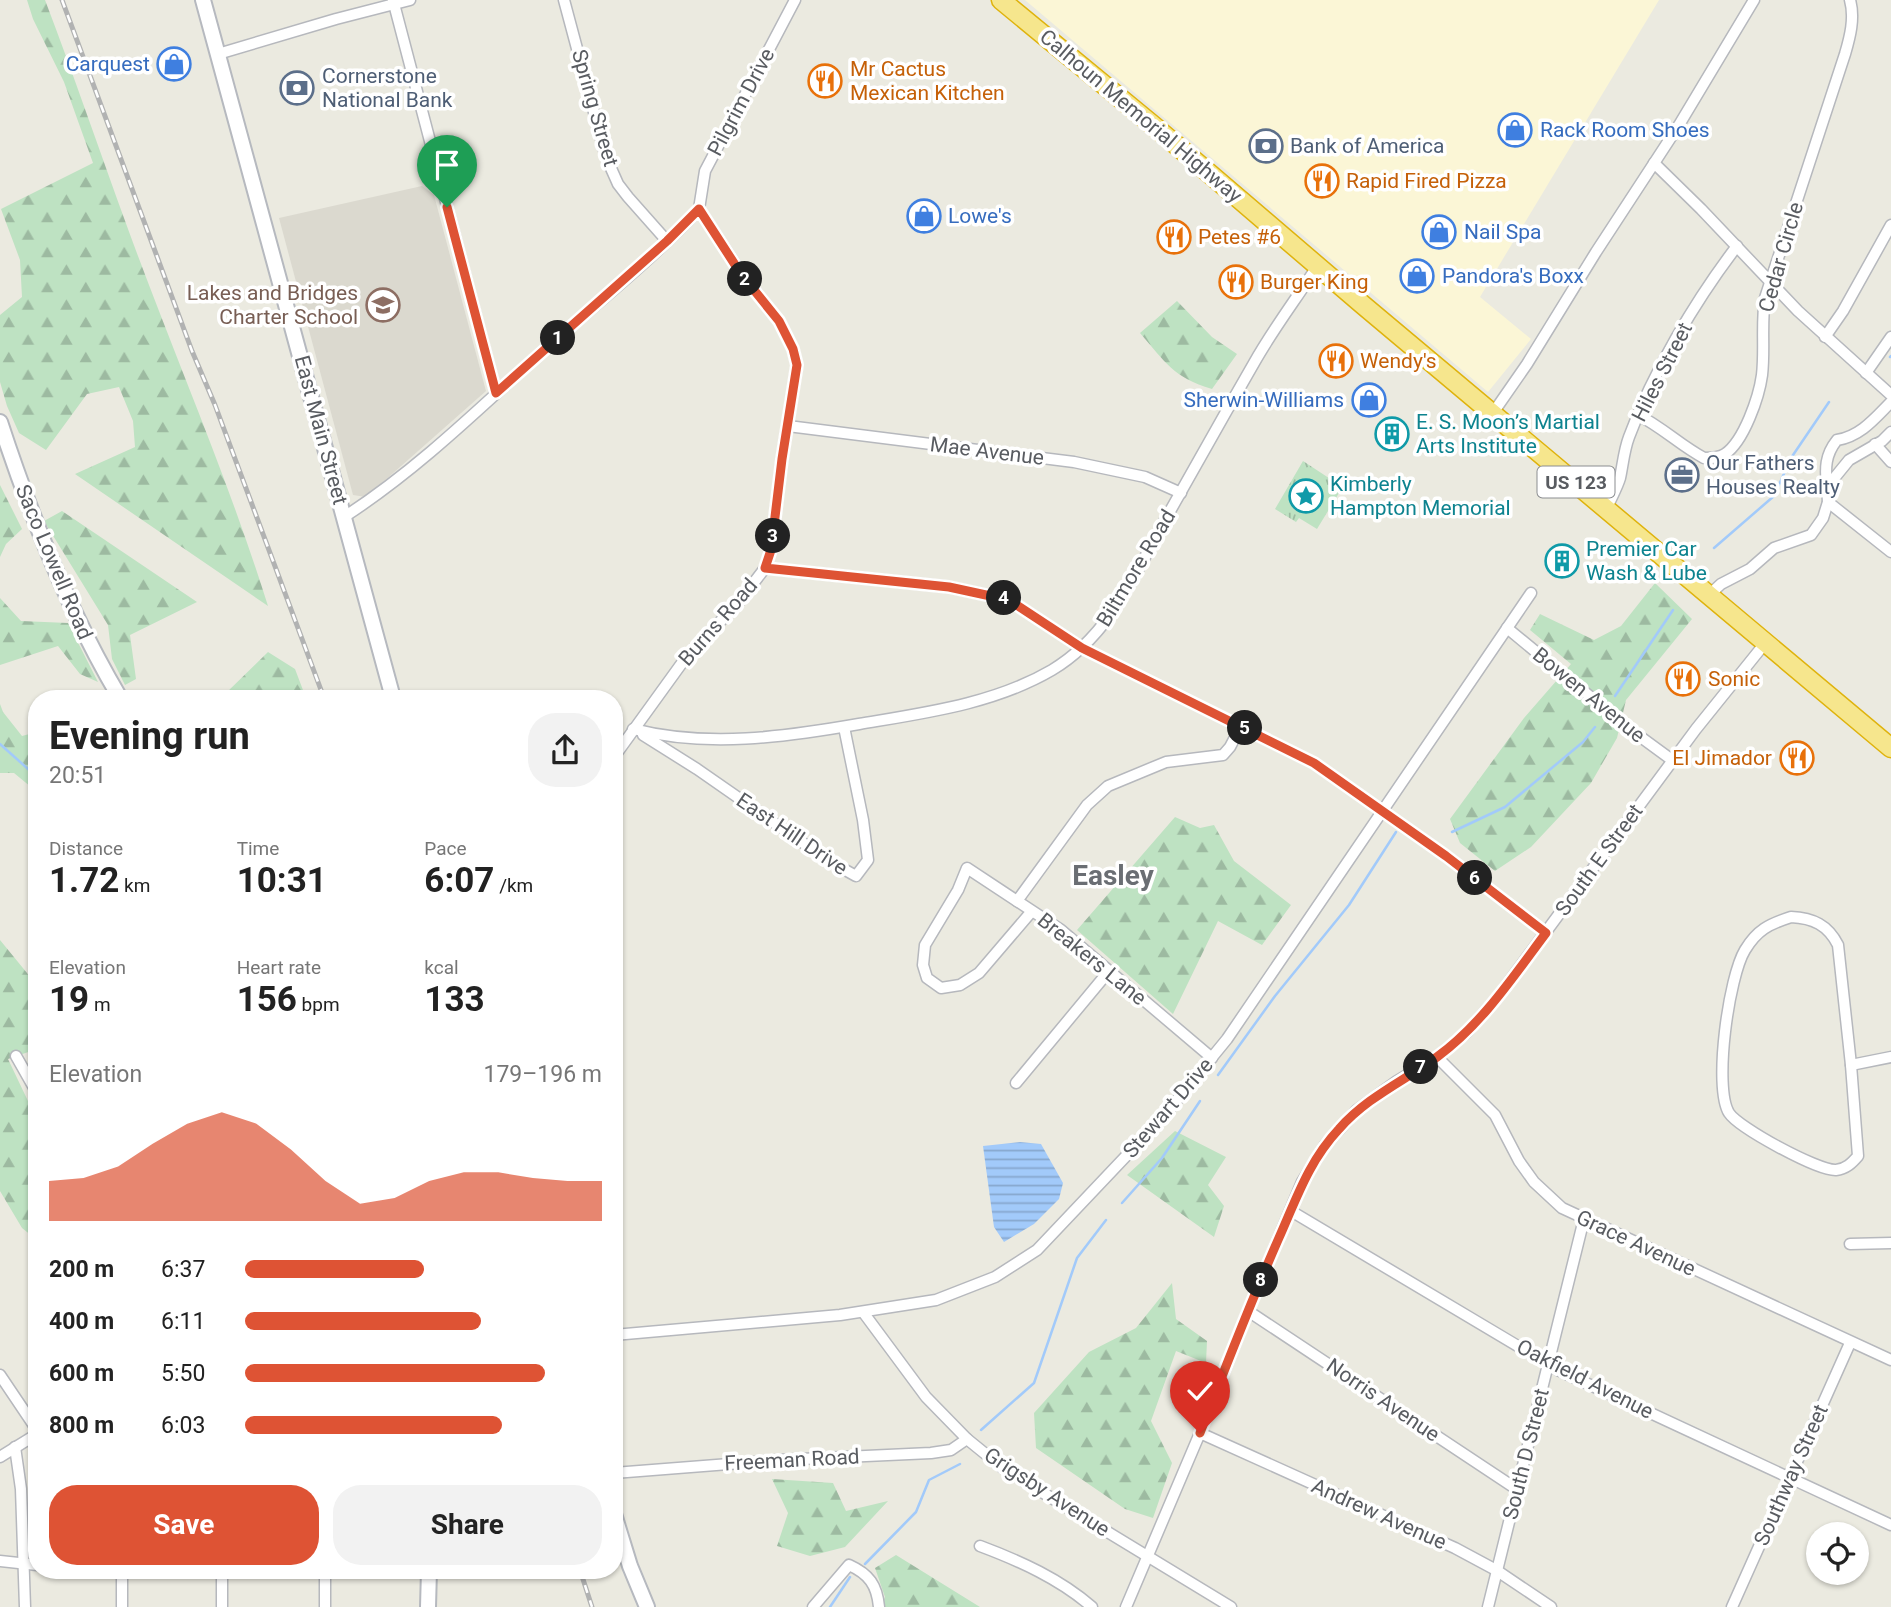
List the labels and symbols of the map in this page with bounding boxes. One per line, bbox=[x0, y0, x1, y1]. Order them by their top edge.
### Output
street label: Calhoun Memorial Highway bbox=[1035, 24, 1247, 208]
street label: Pilgrim Drive bbox=[703, 44, 779, 160]
shop icon: Carquest bbox=[155, 45, 193, 83]
street label: Spring Street bbox=[567, 47, 623, 169]
place label: Carquest bbox=[66, 52, 150, 76]
place label: Mr Cactus Mexican Kitchen bbox=[850, 57, 1005, 105]
restaurant icon: Mr Cactus Mexican Kitchen bbox=[806, 62, 844, 100]
place label: Cornerstone National Bank bbox=[322, 64, 453, 112]
bank icon: Cornerstone National Bank bbox=[278, 69, 316, 107]
shop icon: Rack Room Shoes bbox=[1496, 111, 1534, 149]
place label: Rack Room Shoes bbox=[1540, 118, 1710, 142]
bank icon: Bank of America bbox=[1247, 127, 1285, 165]
place label: Bank of America bbox=[1290, 134, 1444, 158]
pin bbox=[417, 135, 477, 207]
restaurant icon: Rapid Fired Pizza bbox=[1303, 162, 1341, 200]
place label: Rapid Fired Pizza bbox=[1346, 169, 1507, 193]
shop icon: Lowe's bbox=[905, 197, 943, 235]
street label: Cedar Circle bbox=[1754, 199, 1808, 315]
place label: Lowe's bbox=[948, 204, 1012, 228]
shop icon: Nail Spa bbox=[1420, 213, 1458, 251]
restaurant icon: Petes #6 bbox=[1155, 218, 1193, 256]
place label: Nail Spa bbox=[1464, 220, 1542, 244]
place label: Petes #6 bbox=[1198, 225, 1281, 249]
shop icon: Pandora's Boxx bbox=[1398, 257, 1436, 295]
pin: 2 bbox=[728, 262, 762, 296]
restaurant icon: Burger King bbox=[1217, 263, 1255, 301]
place label: Pandora's Boxx bbox=[1442, 264, 1584, 288]
place label: Burger King bbox=[1260, 270, 1369, 294]
place label: Lakes and Bridges Charter School bbox=[187, 281, 358, 329]
school or university icon: Lakes and Bridges Charter School bbox=[364, 286, 402, 324]
street label: Hiles Street bbox=[1627, 318, 1697, 425]
pin: 1 bbox=[540, 320, 576, 356]
restaurant icon: Wendy's bbox=[1317, 342, 1355, 380]
place label: Wendy's bbox=[1360, 349, 1437, 373]
street label: East Main Street bbox=[290, 353, 352, 507]
shop icon: Sherwin-Williams bbox=[1350, 381, 1388, 419]
place label: Sherwin-Williams bbox=[1184, 388, 1344, 412]
place label: E. S. Moon’s Martial Arts Institute bbox=[1416, 410, 1600, 458]
building icon: E. S. Moon’s Martial Arts Institute bbox=[1373, 415, 1411, 453]
street label: Mae Avenue bbox=[929, 432, 1045, 470]
place label: Our Fathers Houses Realty bbox=[1706, 451, 1840, 499]
office icon: Our Fathers Houses Realty bbox=[1663, 456, 1701, 494]
road number: US 123 bbox=[1538, 467, 1614, 498]
place label: Kimberly Hampton Memorial bbox=[1330, 472, 1511, 520]
place icon: Kimberly Hampton Memorial bbox=[1287, 477, 1325, 515]
street label: Saco Lowell Road bbox=[11, 481, 97, 643]
street label: Biltmore Road bbox=[1092, 505, 1180, 631]
pin: 3 bbox=[756, 518, 790, 554]
place label: Premier Car Wash & Lube bbox=[1586, 537, 1707, 585]
building icon: Premier Car Wash & Lube bbox=[1543, 542, 1581, 580]
street label: Burns Road bbox=[674, 574, 762, 670]
pin: 4 bbox=[986, 580, 1021, 616]
street label: Bowen Avenue bbox=[1528, 642, 1650, 748]
restaurant icon: Sonic bbox=[1664, 660, 1702, 698]
place label: Sonic bbox=[1708, 667, 1760, 691]
pin: 5 bbox=[1228, 710, 1262, 746]
restaurant icon: El Jimador bbox=[1778, 739, 1816, 777]
place label: El Jimador bbox=[1672, 746, 1772, 770]
street label: East Hill Drive bbox=[732, 788, 852, 880]
street label: South E Street bbox=[1550, 799, 1648, 921]
district label: Easley bbox=[1072, 859, 1155, 892]
pin: 6 bbox=[1458, 860, 1492, 896]
street label: Breakers Lane bbox=[1033, 908, 1151, 1010]
pin: 7 bbox=[1404, 1050, 1438, 1084]
street label: Stewart Drive bbox=[1118, 1053, 1218, 1163]
street label: Grace Avenue bbox=[1573, 1205, 1699, 1281]
pin: 8 bbox=[1244, 1262, 1278, 1298]
street label: Oakfield Avenue bbox=[1513, 1334, 1657, 1424]
street label: Norris Avenue bbox=[1322, 1353, 1444, 1447]
pin bbox=[1170, 1361, 1230, 1433]
street label: South D Street bbox=[1498, 1386, 1554, 1522]
street label: Southway Street bbox=[1749, 1401, 1833, 1549]
street label: Grigsby Avenue bbox=[980, 1443, 1114, 1541]
street label: Freeman Road bbox=[724, 1444, 860, 1476]
street label: Andrew Avenue bbox=[1308, 1474, 1450, 1554]

